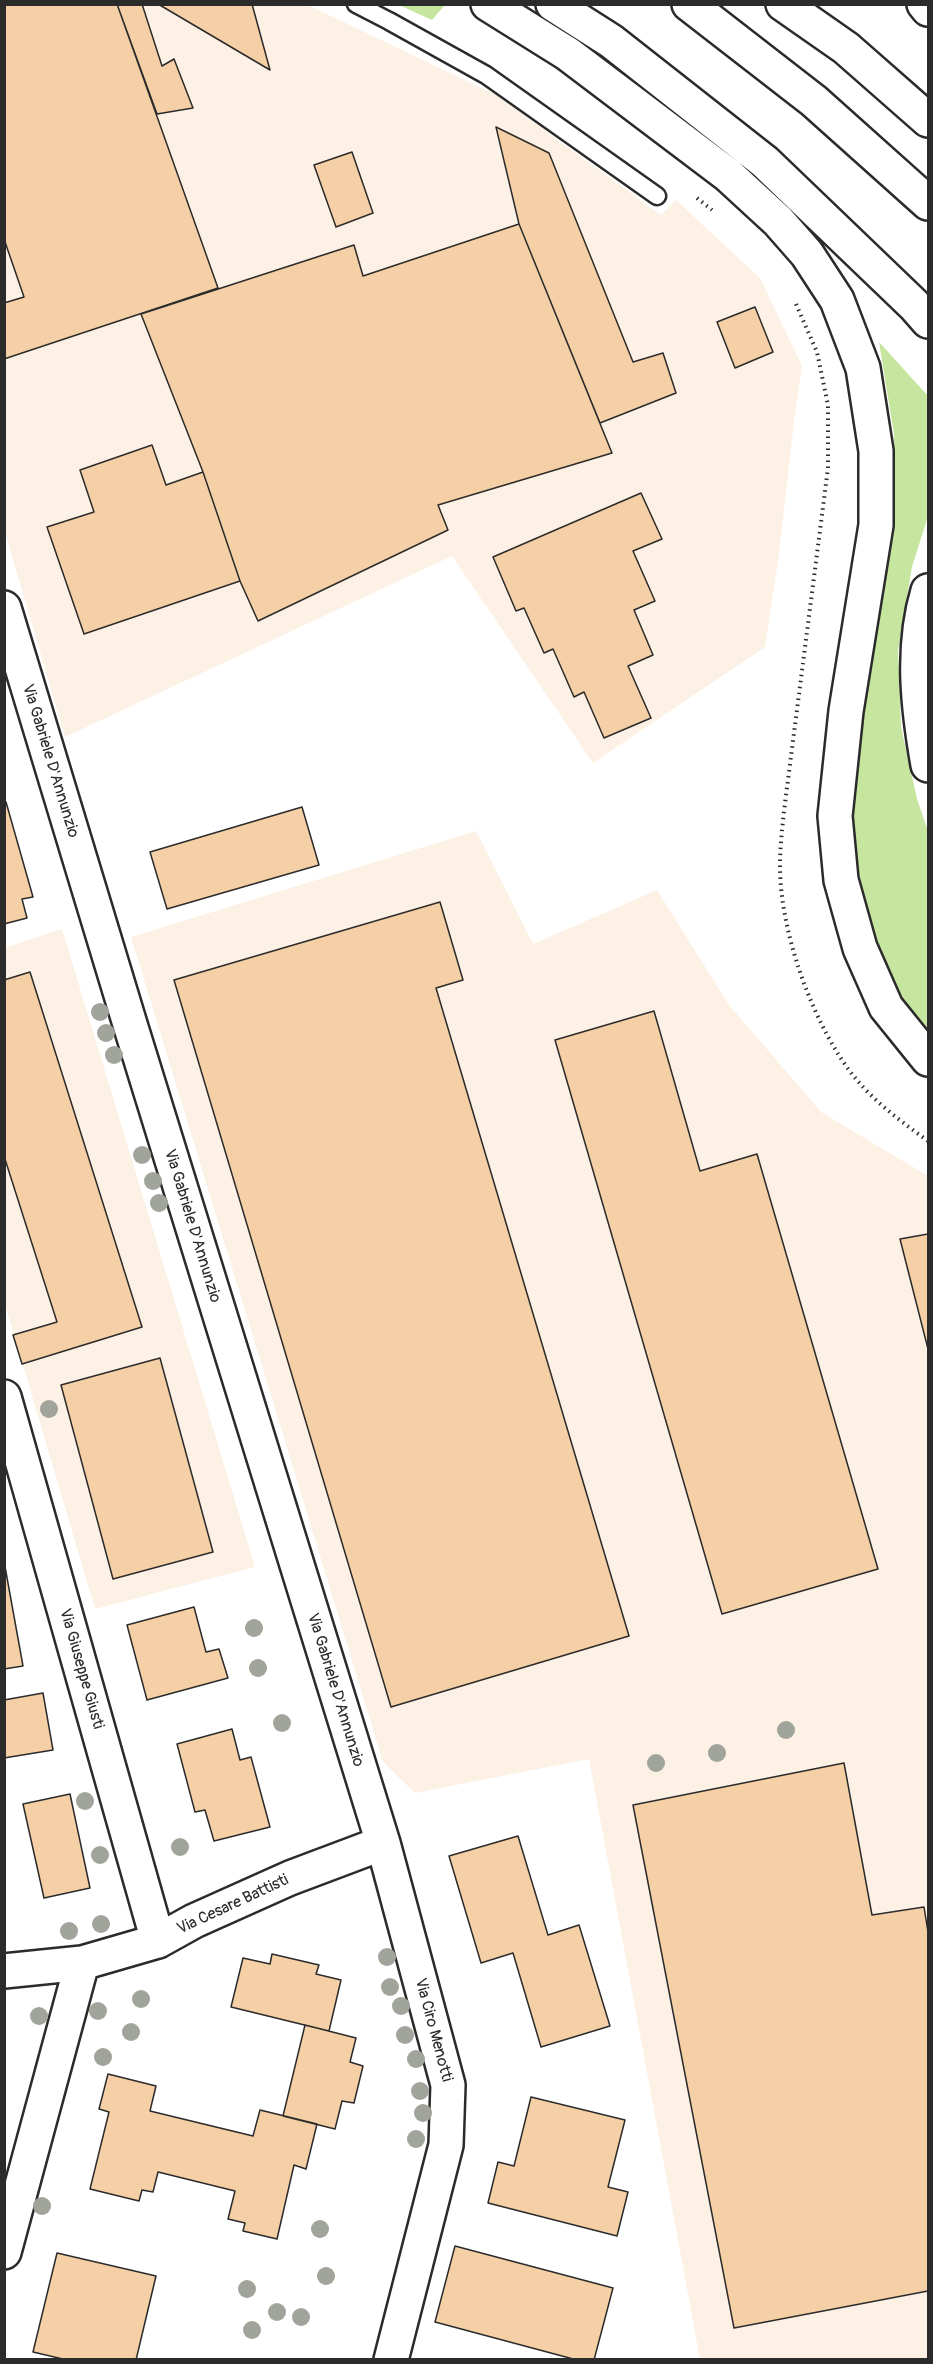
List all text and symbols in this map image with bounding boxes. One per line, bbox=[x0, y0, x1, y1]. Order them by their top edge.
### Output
street label: Via Gabriele D'Annunzio bbox=[18, 682, 82, 840]
street label: Via Gabriele D'Annunzio bbox=[160, 1147, 224, 1305]
street label: Via Giuseppe Giusti bbox=[55, 1607, 107, 1731]
street label: Via Gabriele D'Annunzio bbox=[303, 1611, 367, 1769]
street label: Via Cesare Battisti bbox=[174, 1871, 292, 1939]
street label: Via Ciro Menotti bbox=[410, 1976, 456, 2084]

